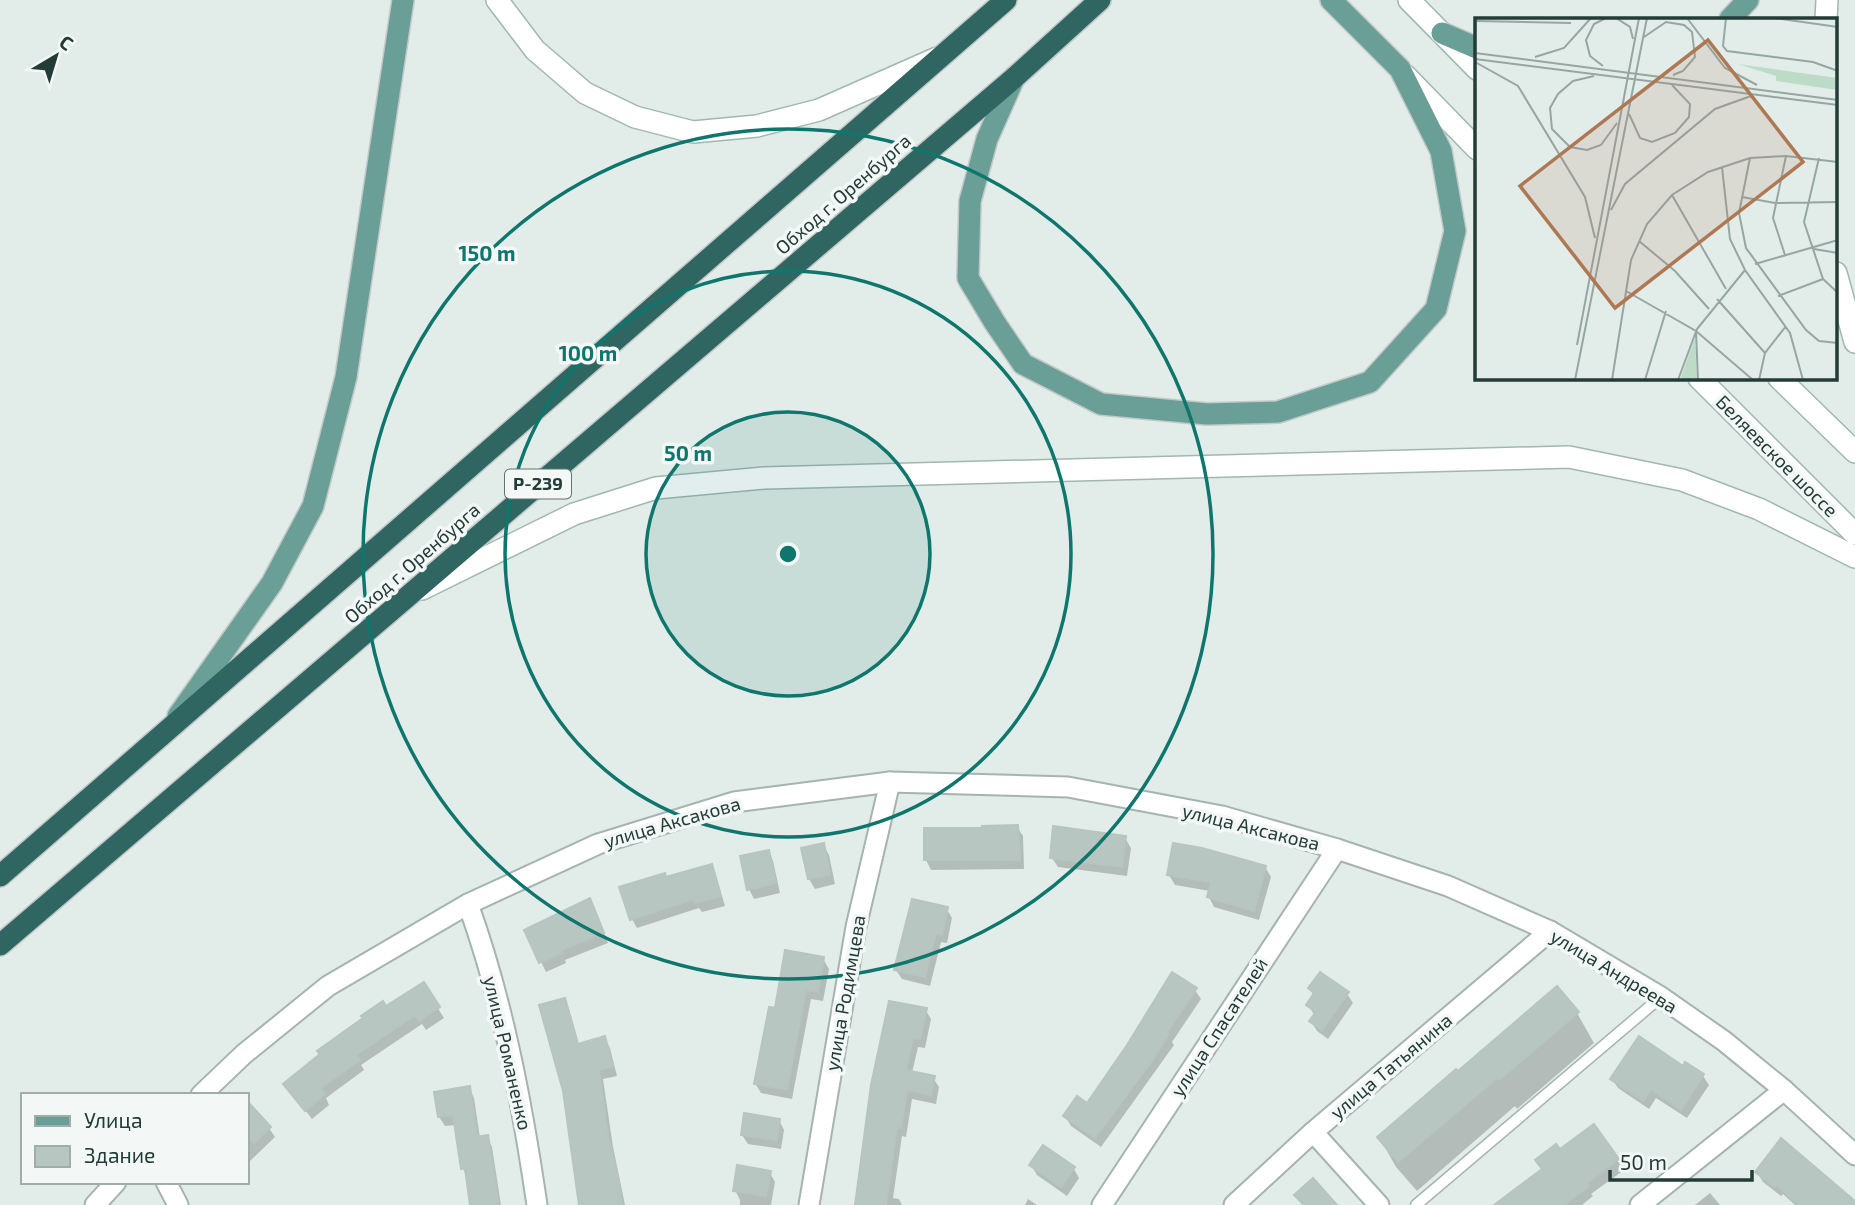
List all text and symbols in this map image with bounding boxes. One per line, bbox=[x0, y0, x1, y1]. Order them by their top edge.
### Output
inset map bbox=[1475, 18, 1838, 380]
north arrow bbox=[21, 21, 91, 91]
text: С bbox=[55, 30, 78, 55]
street label: Обход г. Оренбурга bbox=[770, 129, 916, 259]
text: 150 m bbox=[459, 240, 515, 265]
text: 100 m bbox=[559, 340, 617, 365]
street label: Беляевское шоссе bbox=[1712, 390, 1843, 521]
text: 50 m bbox=[664, 440, 712, 465]
road number: Р-239 bbox=[505, 470, 571, 498]
street label: Обход г. Оренбурга bbox=[339, 498, 485, 628]
centre of rings bbox=[776, 542, 800, 566]
street label: улица Аксакова bbox=[601, 791, 743, 853]
street label: улица Аксакова bbox=[1180, 798, 1322, 856]
street label: улица Родимцева bbox=[819, 913, 871, 1073]
street label: улица Андреева bbox=[1546, 924, 1682, 1018]
street label: улица Спасателей bbox=[1165, 953, 1273, 1101]
street label: улица Романенко bbox=[479, 974, 537, 1132]
street label: улица Татьянина bbox=[1325, 1008, 1457, 1124]
legend bbox=[21, 1093, 248, 1184]
text: Улица bbox=[84, 1107, 143, 1132]
scale bar bbox=[1610, 1138, 1752, 1182]
text: Здание bbox=[84, 1142, 155, 1167]
text: 50 m bbox=[1620, 1149, 1667, 1174]

